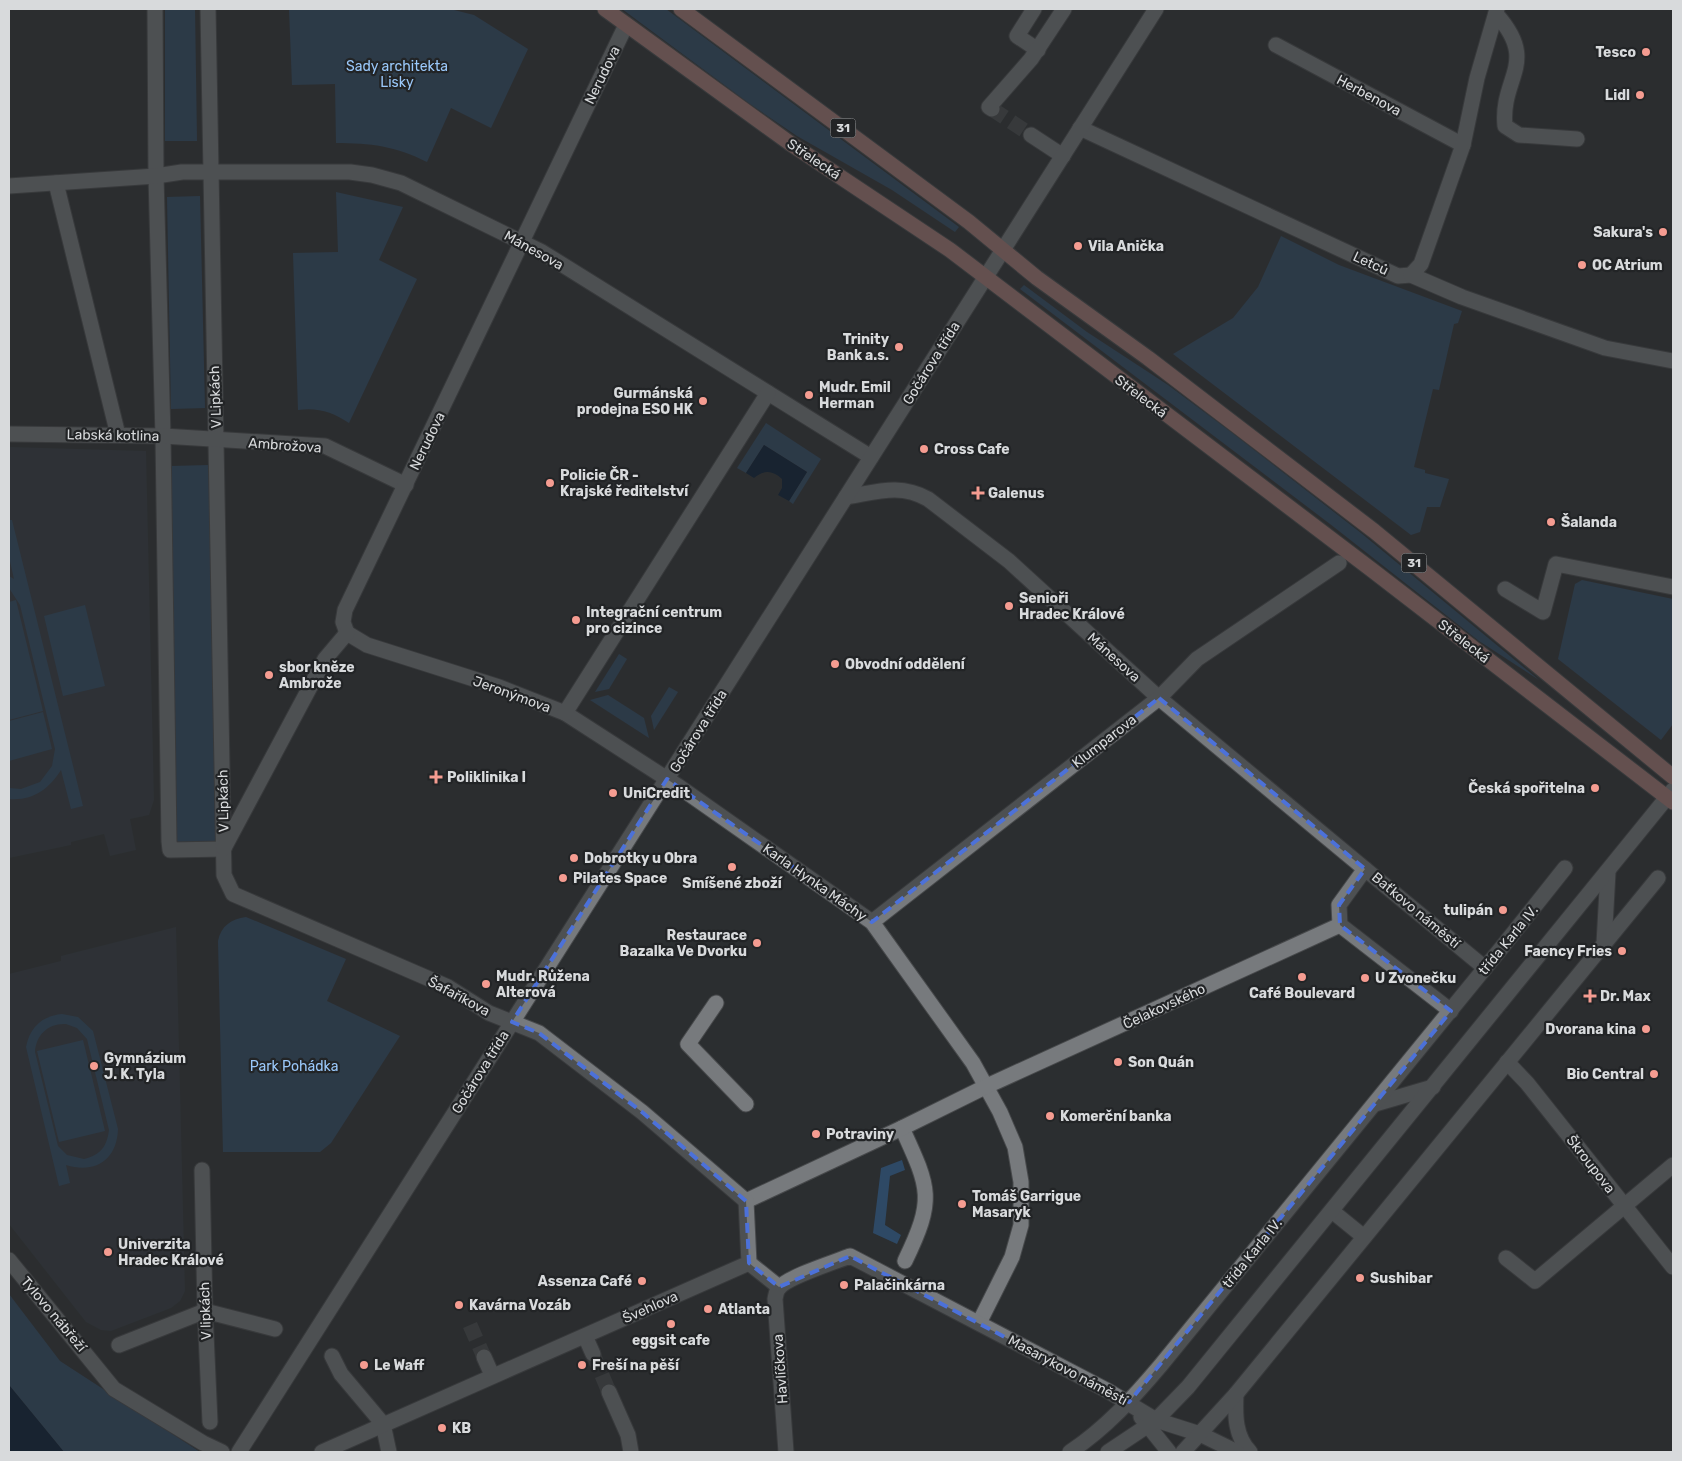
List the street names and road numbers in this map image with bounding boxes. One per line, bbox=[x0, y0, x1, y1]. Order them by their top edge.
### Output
street label: Nerudova bbox=[581, 43, 624, 107]
street label: Herbenova bbox=[1334, 71, 1404, 120]
road number: 31 bbox=[830, 119, 856, 138]
street label: Střelecká bbox=[784, 135, 844, 184]
street label: Mánesova bbox=[501, 227, 566, 274]
street label: Letců bbox=[1350, 248, 1391, 279]
street label: Gočárova třída bbox=[899, 319, 964, 408]
street label: V Lipkách bbox=[206, 365, 225, 429]
street label: Střelecká bbox=[1111, 371, 1170, 422]
street label: Nerudova bbox=[406, 409, 449, 473]
street label: Labská kotlina bbox=[67, 426, 159, 445]
street label: Ambrožova bbox=[248, 434, 322, 457]
road number: 31 bbox=[1402, 554, 1426, 572]
street label: Střelecká bbox=[1434, 616, 1493, 667]
street label: Mánesova bbox=[1084, 629, 1144, 686]
street label: Jeronýmova bbox=[471, 673, 553, 716]
street label: Gočárova třída bbox=[666, 687, 731, 776]
street label: Klumparova bbox=[1069, 711, 1140, 772]
street label: V Lipkách bbox=[214, 769, 233, 833]
street label: Karla Hynka Máchy bbox=[759, 840, 870, 925]
street label: Baťkovo náměstí bbox=[1368, 869, 1464, 952]
street label: třída Karla IV. bbox=[1475, 902, 1542, 979]
street label: Šafaříkova bbox=[425, 972, 493, 1020]
street label: Čelakovského bbox=[1120, 979, 1208, 1033]
street label: Gočárova třída bbox=[448, 1028, 513, 1117]
street label: Škroupova bbox=[1563, 1131, 1619, 1197]
street label: třída Karla IV. bbox=[1219, 1215, 1286, 1292]
street label: Tylovo nábřeží bbox=[17, 1273, 90, 1356]
street label: V lipkách bbox=[196, 1281, 215, 1340]
street label: Švehlova bbox=[619, 1287, 681, 1327]
street label: Masarykovo náměstí bbox=[1005, 1332, 1131, 1409]
street label: Havlíčkova bbox=[770, 1334, 791, 1404]

